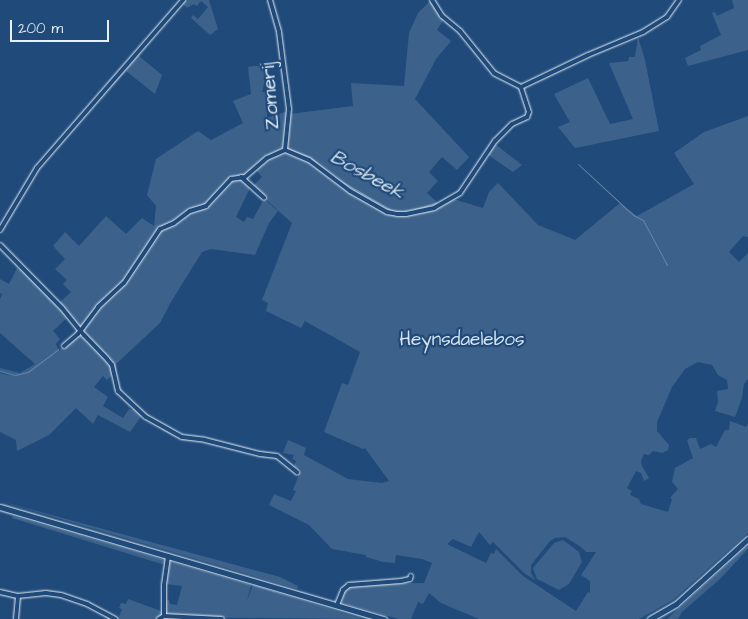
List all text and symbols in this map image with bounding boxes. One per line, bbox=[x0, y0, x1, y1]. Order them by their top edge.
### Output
scale bar bbox=[12, 10, 111, 42]
text: 200 m bbox=[18, 18, 63, 39]
street label: Zomerij bbox=[257, 62, 285, 130]
water label: Bosbeek bbox=[326, 145, 408, 205]
park label: Heynsdaelebos bbox=[399, 329, 525, 351]

